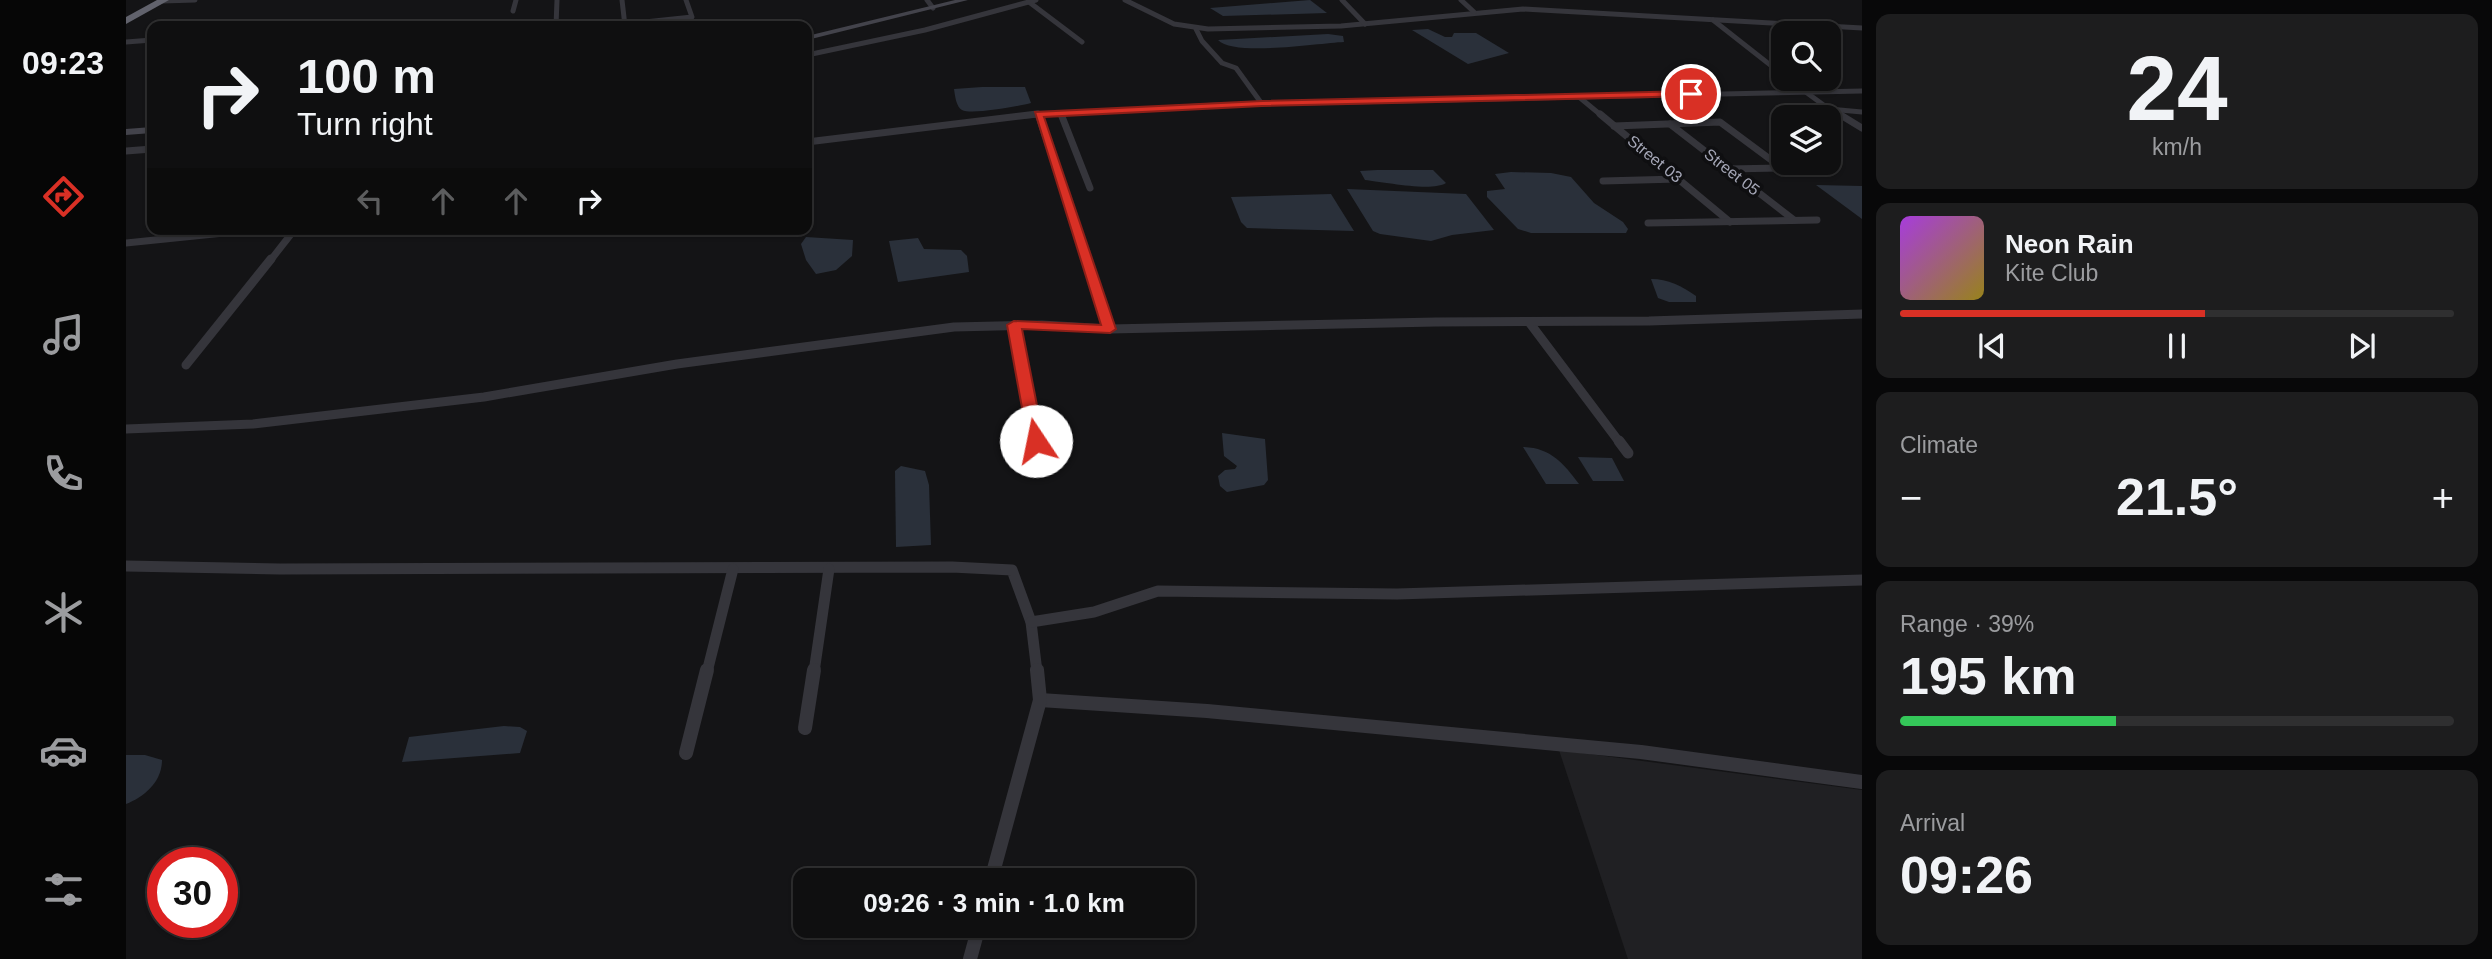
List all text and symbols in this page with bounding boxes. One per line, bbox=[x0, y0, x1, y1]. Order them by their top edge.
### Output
map controls bbox=[1771, 21, 1841, 175]
button: search bbox=[1771, 21, 1841, 91]
text: 24 bbox=[2126, 38, 2228, 139]
text: 09:23 bbox=[22, 45, 104, 81]
icon: right bbox=[182, 49, 273, 140]
text: 100 m bbox=[297, 49, 436, 103]
pin bbox=[1661, 64, 1721, 124]
icon: arrive bbox=[1672, 75, 1710, 113]
button: layers bbox=[1771, 105, 1841, 175]
text: Turn right bbox=[297, 106, 433, 142]
street label: Street 03 bbox=[1624, 132, 1686, 186]
text: km/h bbox=[2152, 134, 2202, 160]
street label: Street 05 bbox=[1701, 145, 1763, 199]
icon: directions bbox=[39, 172, 88, 221]
icon: left bbox=[351, 182, 389, 220]
icon: ahead bbox=[424, 182, 462, 220]
icon: ahead bbox=[497, 182, 535, 220]
icon: right bbox=[570, 182, 608, 220]
text: Neon Rain bbox=[2005, 229, 2134, 259]
text: Kite Club bbox=[2005, 260, 2098, 286]
icon: music bbox=[39, 310, 88, 359]
icon: previous bbox=[1973, 327, 2011, 365]
icon: pause bbox=[2158, 327, 2196, 365]
icon: next bbox=[2343, 327, 2381, 365]
position arrow bbox=[999, 404, 1073, 478]
text: Climate bbox=[1900, 432, 1978, 458]
icon: phone bbox=[39, 449, 88, 498]
text: 21.5° bbox=[2116, 468, 2238, 526]
text: − bbox=[1900, 477, 1922, 519]
text: + bbox=[2432, 477, 2454, 519]
icon: climate bbox=[39, 588, 88, 637]
text: Range · 39% bbox=[1900, 611, 2034, 637]
text: 195 km bbox=[1900, 647, 2076, 705]
icon: car bbox=[39, 726, 88, 775]
text: Arrival bbox=[1900, 810, 1965, 836]
text: 09:26 bbox=[1900, 846, 2033, 904]
speed limit sign: 30 bbox=[147, 847, 238, 938]
icon: filters bbox=[39, 865, 88, 914]
text: 09:26 · 3 min · 1.0 km bbox=[863, 888, 1125, 918]

